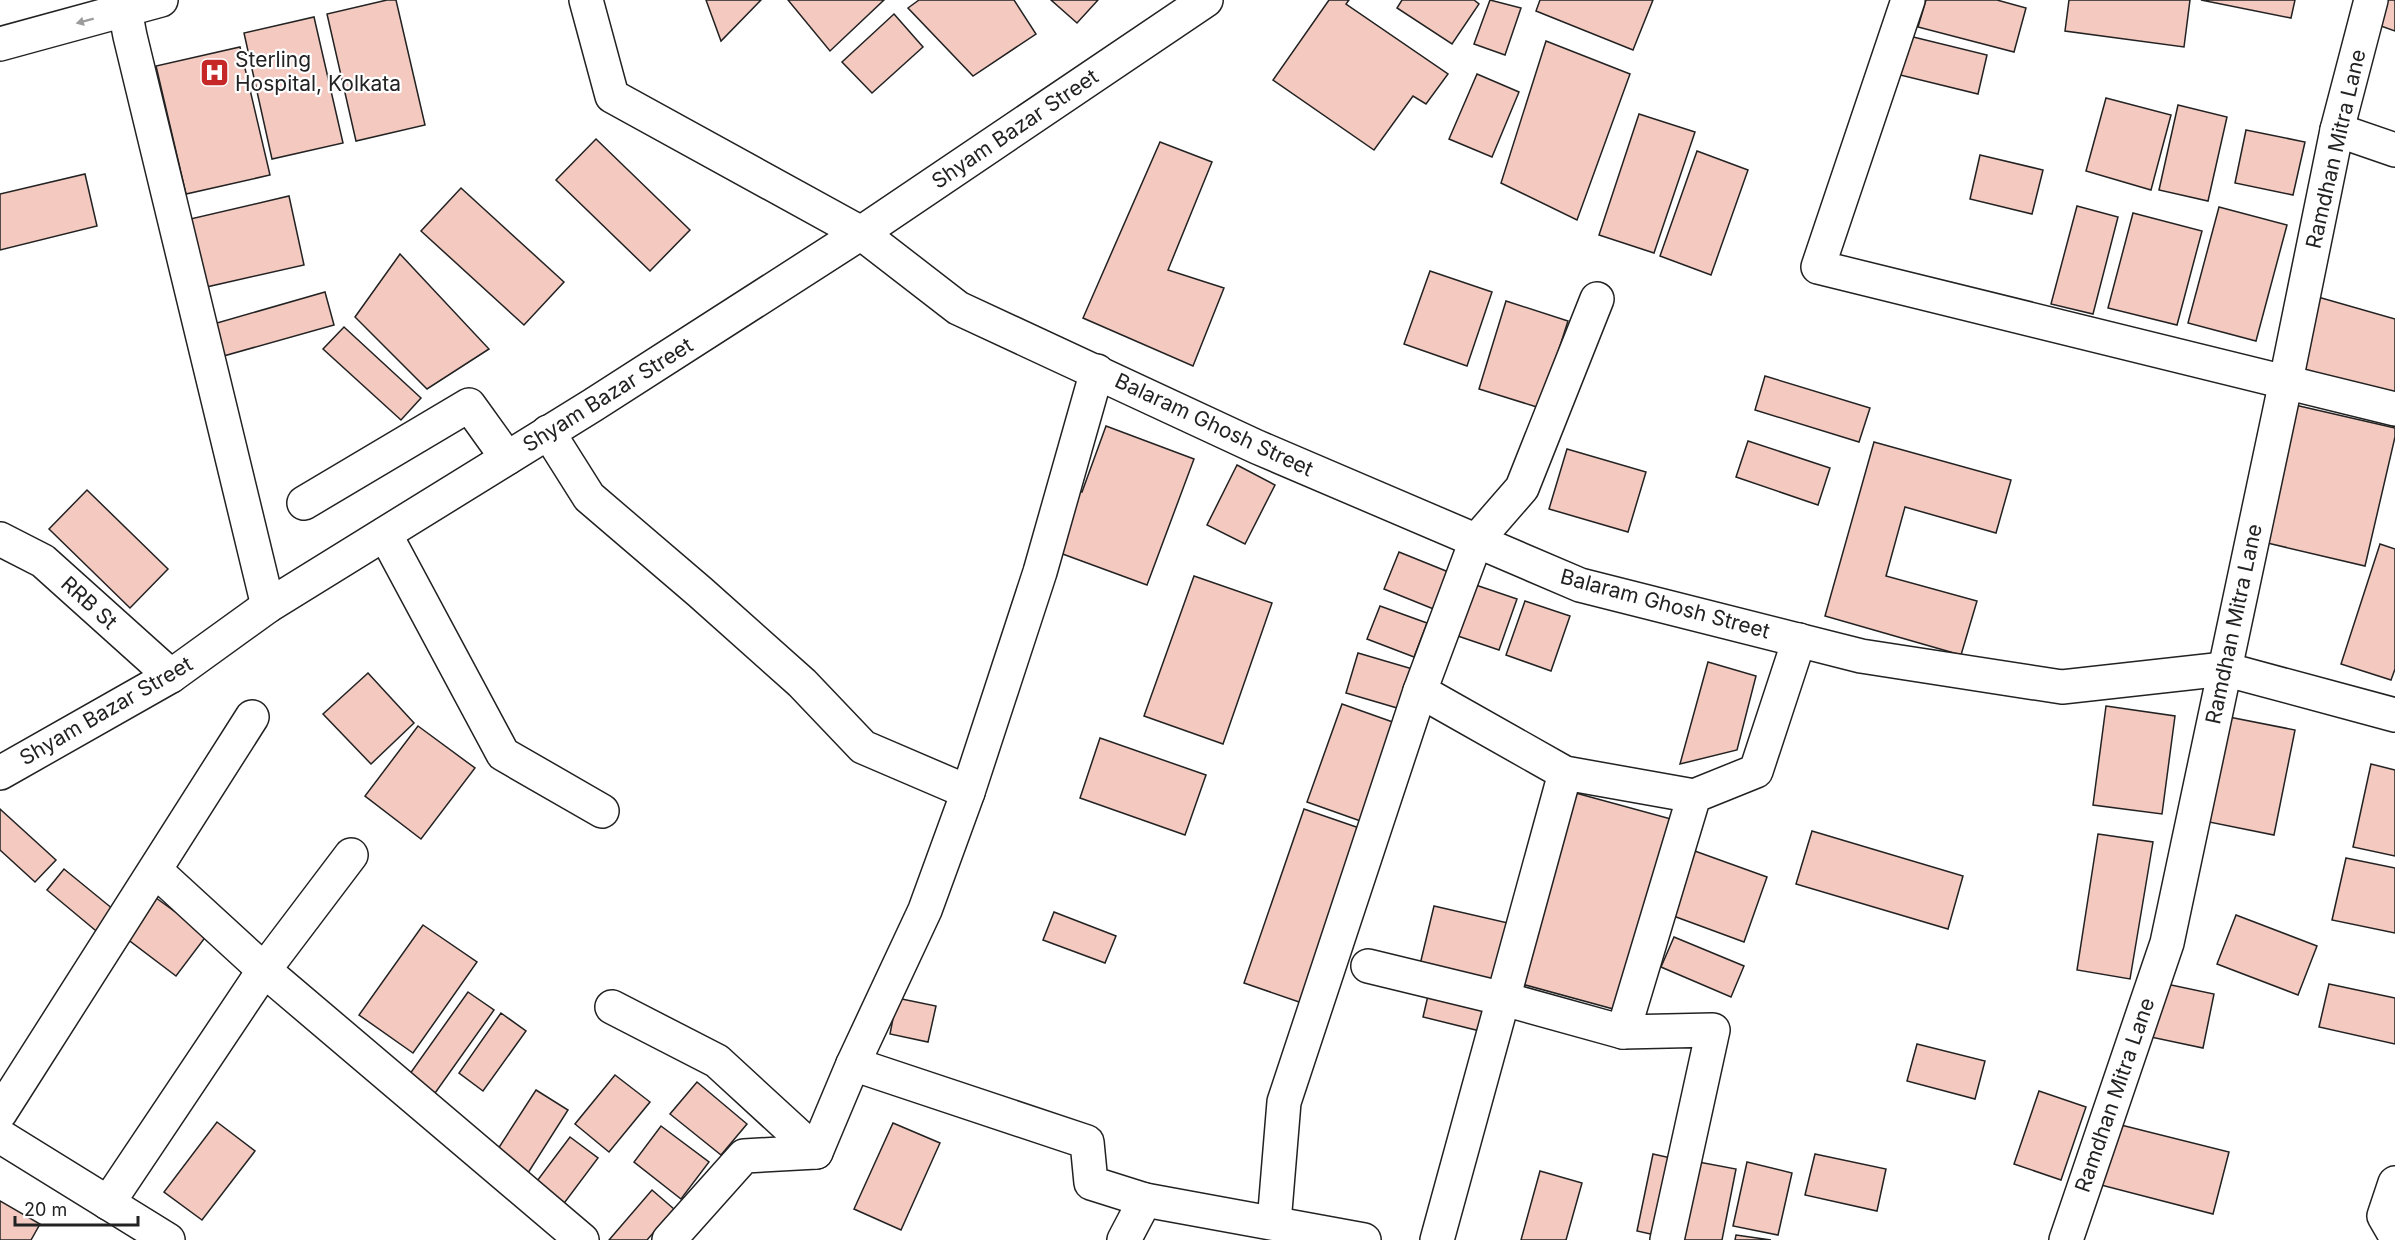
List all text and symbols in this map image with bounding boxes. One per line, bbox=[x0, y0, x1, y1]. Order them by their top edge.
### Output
one-way arrow bbox=[75, 17, 93, 26]
place label: Sterling Hospital, Kolkata bbox=[235, 47, 401, 96]
street label: Ramdhan Mitra Lane bbox=[2300, 47, 2371, 251]
hospital icon: Sterling Hospital, Kolkata bbox=[198, 56, 230, 88]
street label: Shyam Bazar Street bbox=[927, 64, 1103, 194]
street label: Shyam Bazar Street bbox=[518, 332, 697, 457]
street label: Balaram Ghosh Street bbox=[1111, 368, 1317, 482]
street label: Ramdhan Mitra Lane bbox=[2200, 522, 2267, 726]
street label: Balaram Ghosh Street bbox=[1558, 564, 1773, 644]
street label: RRB St bbox=[56, 571, 123, 634]
street label: Shyam Bazar Street bbox=[15, 651, 197, 770]
street label: Ramdhan Mitra Lane bbox=[2070, 994, 2160, 1195]
scale bar bbox=[15, 1189, 138, 1227]
text: 20 m bbox=[24, 1199, 67, 1220]

